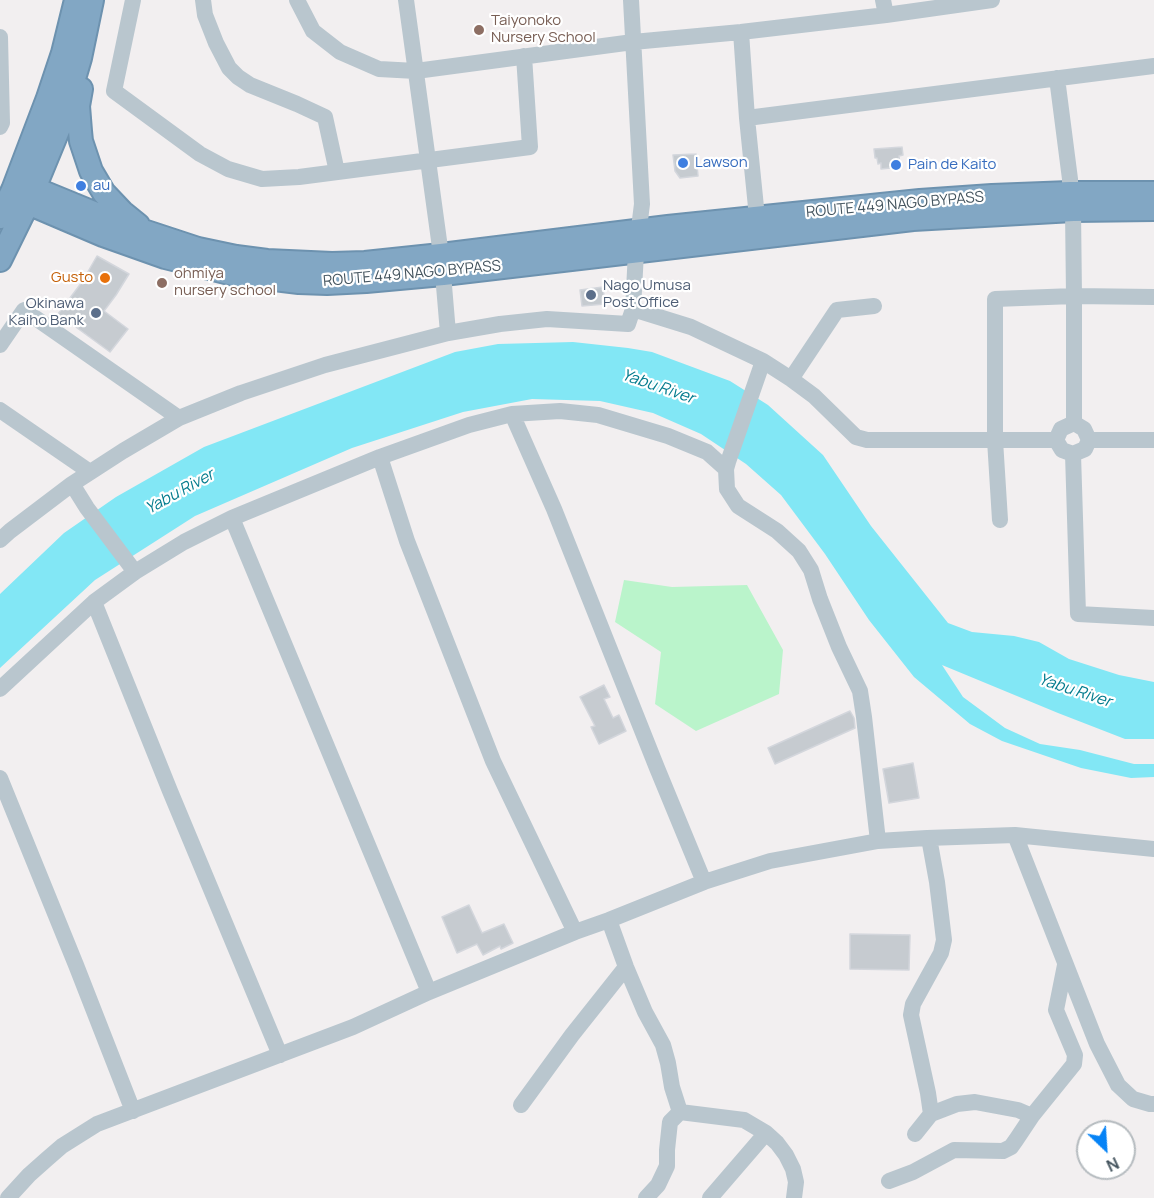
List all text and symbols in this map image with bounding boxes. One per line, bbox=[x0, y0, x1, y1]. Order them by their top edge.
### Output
place label: Taiyonoko Nursery School bbox=[491, 12, 596, 47]
marker: Taiyonoko Nursery School bbox=[472, 23, 486, 37]
place label: Lawson bbox=[695, 154, 748, 172]
marker: Lawson bbox=[676, 156, 690, 170]
place label: Pain de Kaito bbox=[908, 156, 996, 174]
marker: Pain de Kaito bbox=[889, 158, 903, 172]
place label: au bbox=[93, 177, 110, 195]
marker: au bbox=[74, 179, 88, 193]
street label: ROUTE 449 NAGO BYPASS bbox=[805, 188, 985, 222]
street label: ROUTE 449 NAGO BYPASS bbox=[322, 257, 502, 291]
place label: ohmiya nursery school bbox=[174, 265, 276, 300]
place label: Gusto bbox=[51, 269, 93, 287]
marker: Gusto bbox=[98, 271, 112, 285]
marker: ohmiya nursery school bbox=[155, 276, 169, 290]
place label: Nago Umusa Post Office bbox=[603, 277, 691, 312]
marker: Nago Umusa Post Office bbox=[584, 288, 598, 302]
place label: Okinawa Kaiho Bank bbox=[9, 295, 84, 330]
marker: Okinawa Kaiho Bank bbox=[89, 306, 103, 320]
water label: Yabu River bbox=[619, 366, 697, 408]
water label: Yabu River bbox=[142, 465, 218, 519]
water label: Yabu River bbox=[1036, 670, 1114, 712]
north arrow bbox=[1076, 1120, 1136, 1180]
text: N bbox=[1103, 1152, 1123, 1177]

